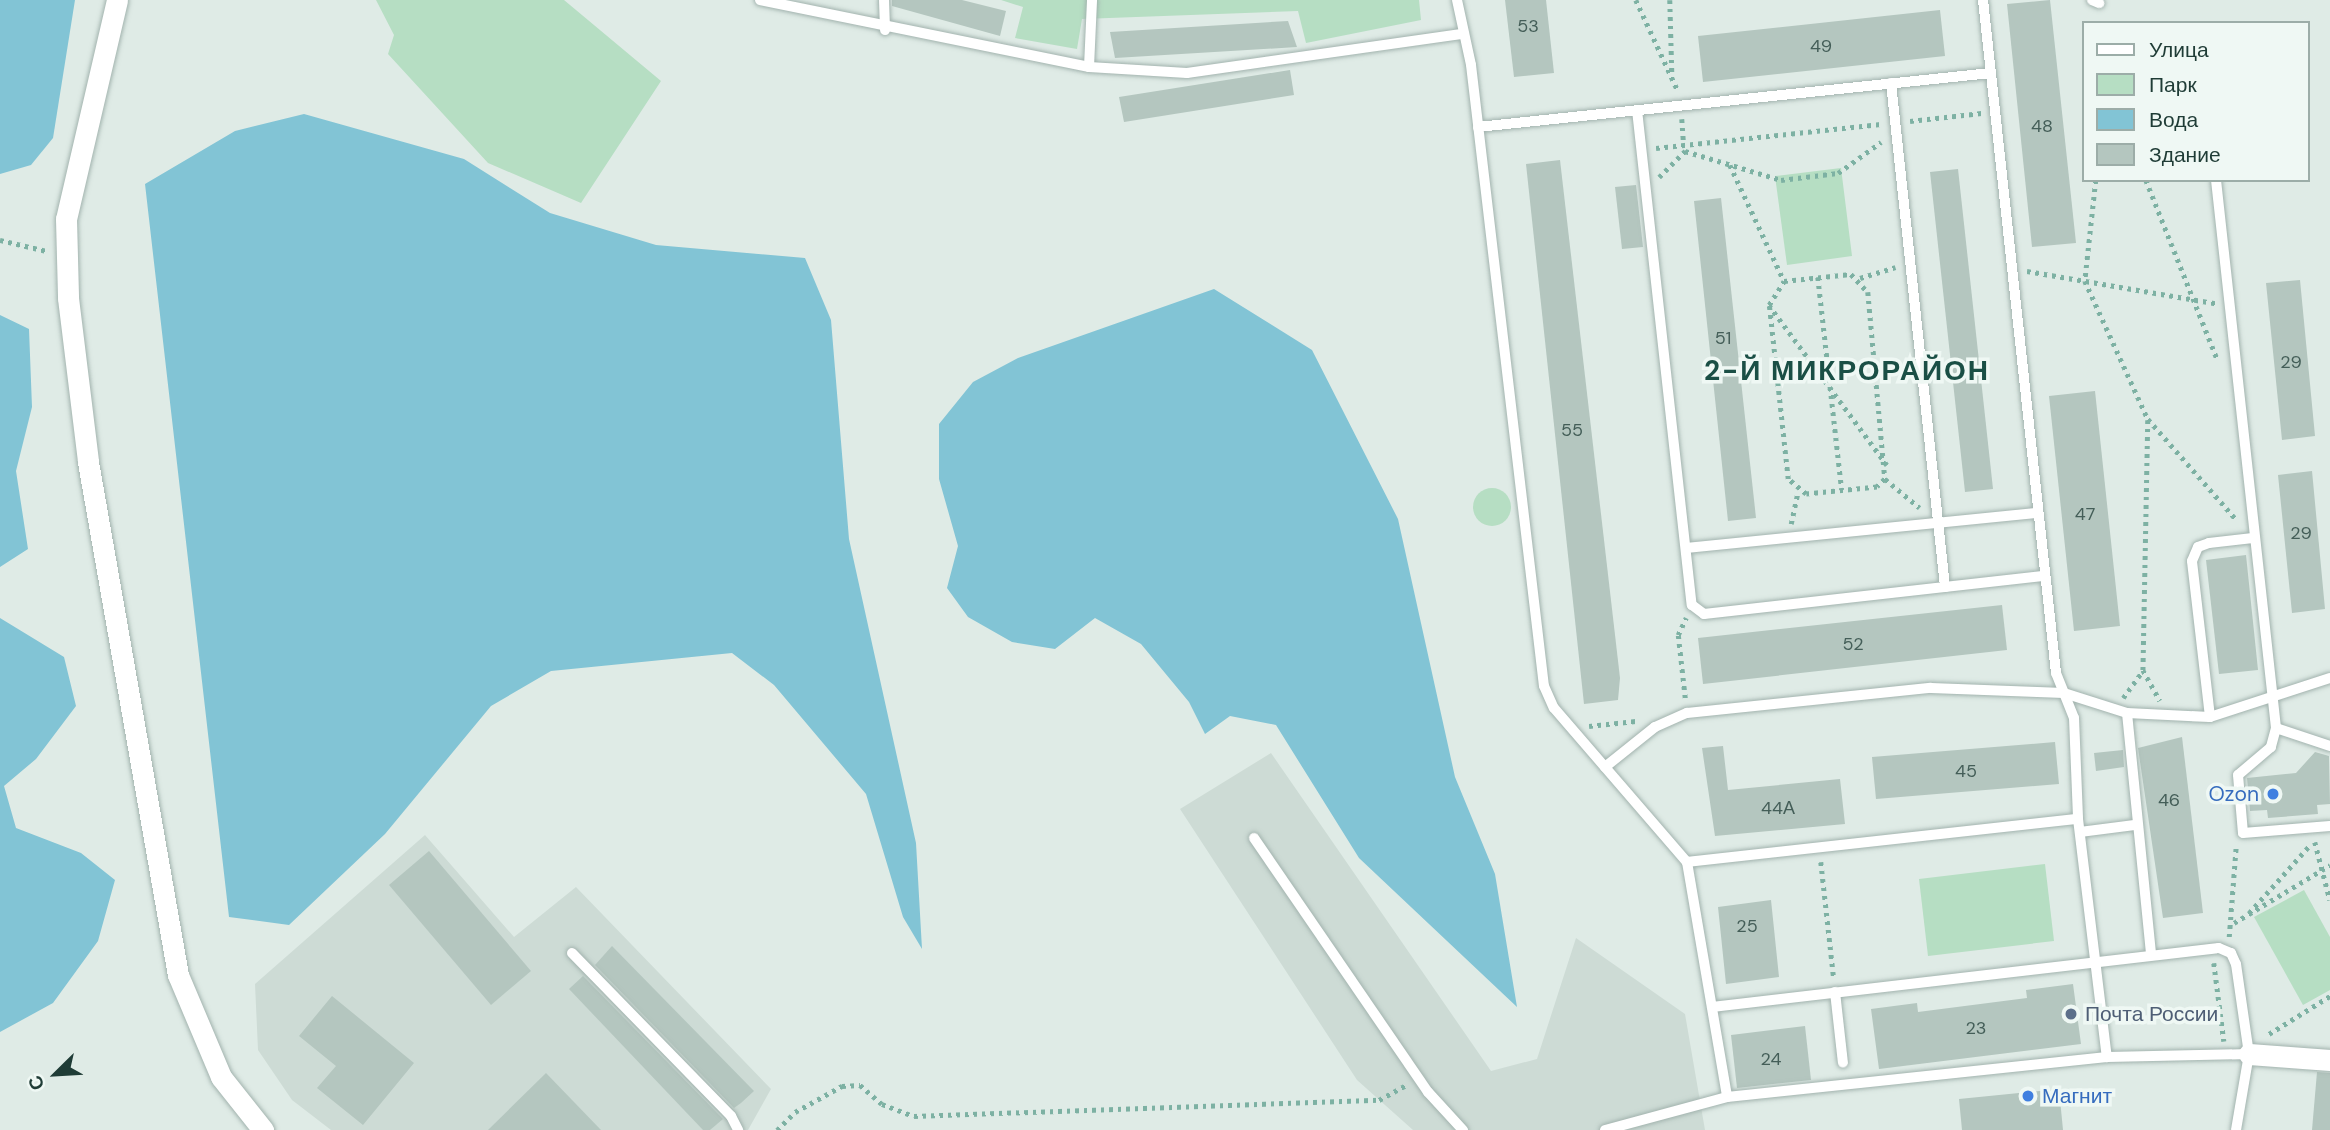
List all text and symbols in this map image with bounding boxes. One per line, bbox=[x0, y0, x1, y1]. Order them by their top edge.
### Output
house number: 53 bbox=[1517, 15, 1539, 37]
legend bbox=[2082, 21, 2309, 182]
house number: 49 bbox=[1810, 35, 1832, 57]
text: Улица bbox=[2149, 36, 2209, 64]
text: Парк bbox=[2149, 71, 2197, 99]
text: Вода bbox=[2149, 106, 2198, 134]
house number: 48 bbox=[2031, 115, 2053, 137]
text: Здание bbox=[2149, 141, 2221, 169]
house number: 51 bbox=[1715, 327, 1731, 349]
house number: 29 bbox=[2280, 351, 2302, 373]
district label: 2-Й МИКРОРАЙОН bbox=[1706, 354, 1988, 388]
house number: 55 bbox=[1561, 419, 1583, 441]
house number: 47 bbox=[2075, 503, 2095, 525]
house number: 29 bbox=[2290, 522, 2312, 544]
house number: 52 bbox=[1842, 633, 1864, 655]
house number: 45 bbox=[1955, 760, 1977, 782]
place label: Ozon bbox=[2209, 781, 2259, 807]
marker: Ozon bbox=[2265, 786, 2281, 802]
house number: 46 bbox=[2158, 789, 2180, 811]
house number: 44А bbox=[1761, 797, 1795, 819]
house number: 25 bbox=[1736, 915, 1758, 937]
place label: Почта России bbox=[2085, 1001, 2218, 1027]
marker: Почта России bbox=[2063, 1006, 2079, 1022]
house number: 23 bbox=[1965, 1017, 1987, 1039]
north arrow bbox=[21, 1039, 91, 1109]
house number: 24 bbox=[1761, 1048, 1781, 1070]
text: С bbox=[22, 1071, 51, 1094]
place label: Магнит bbox=[2042, 1083, 2112, 1109]
marker: Магнит bbox=[2020, 1088, 2036, 1104]

